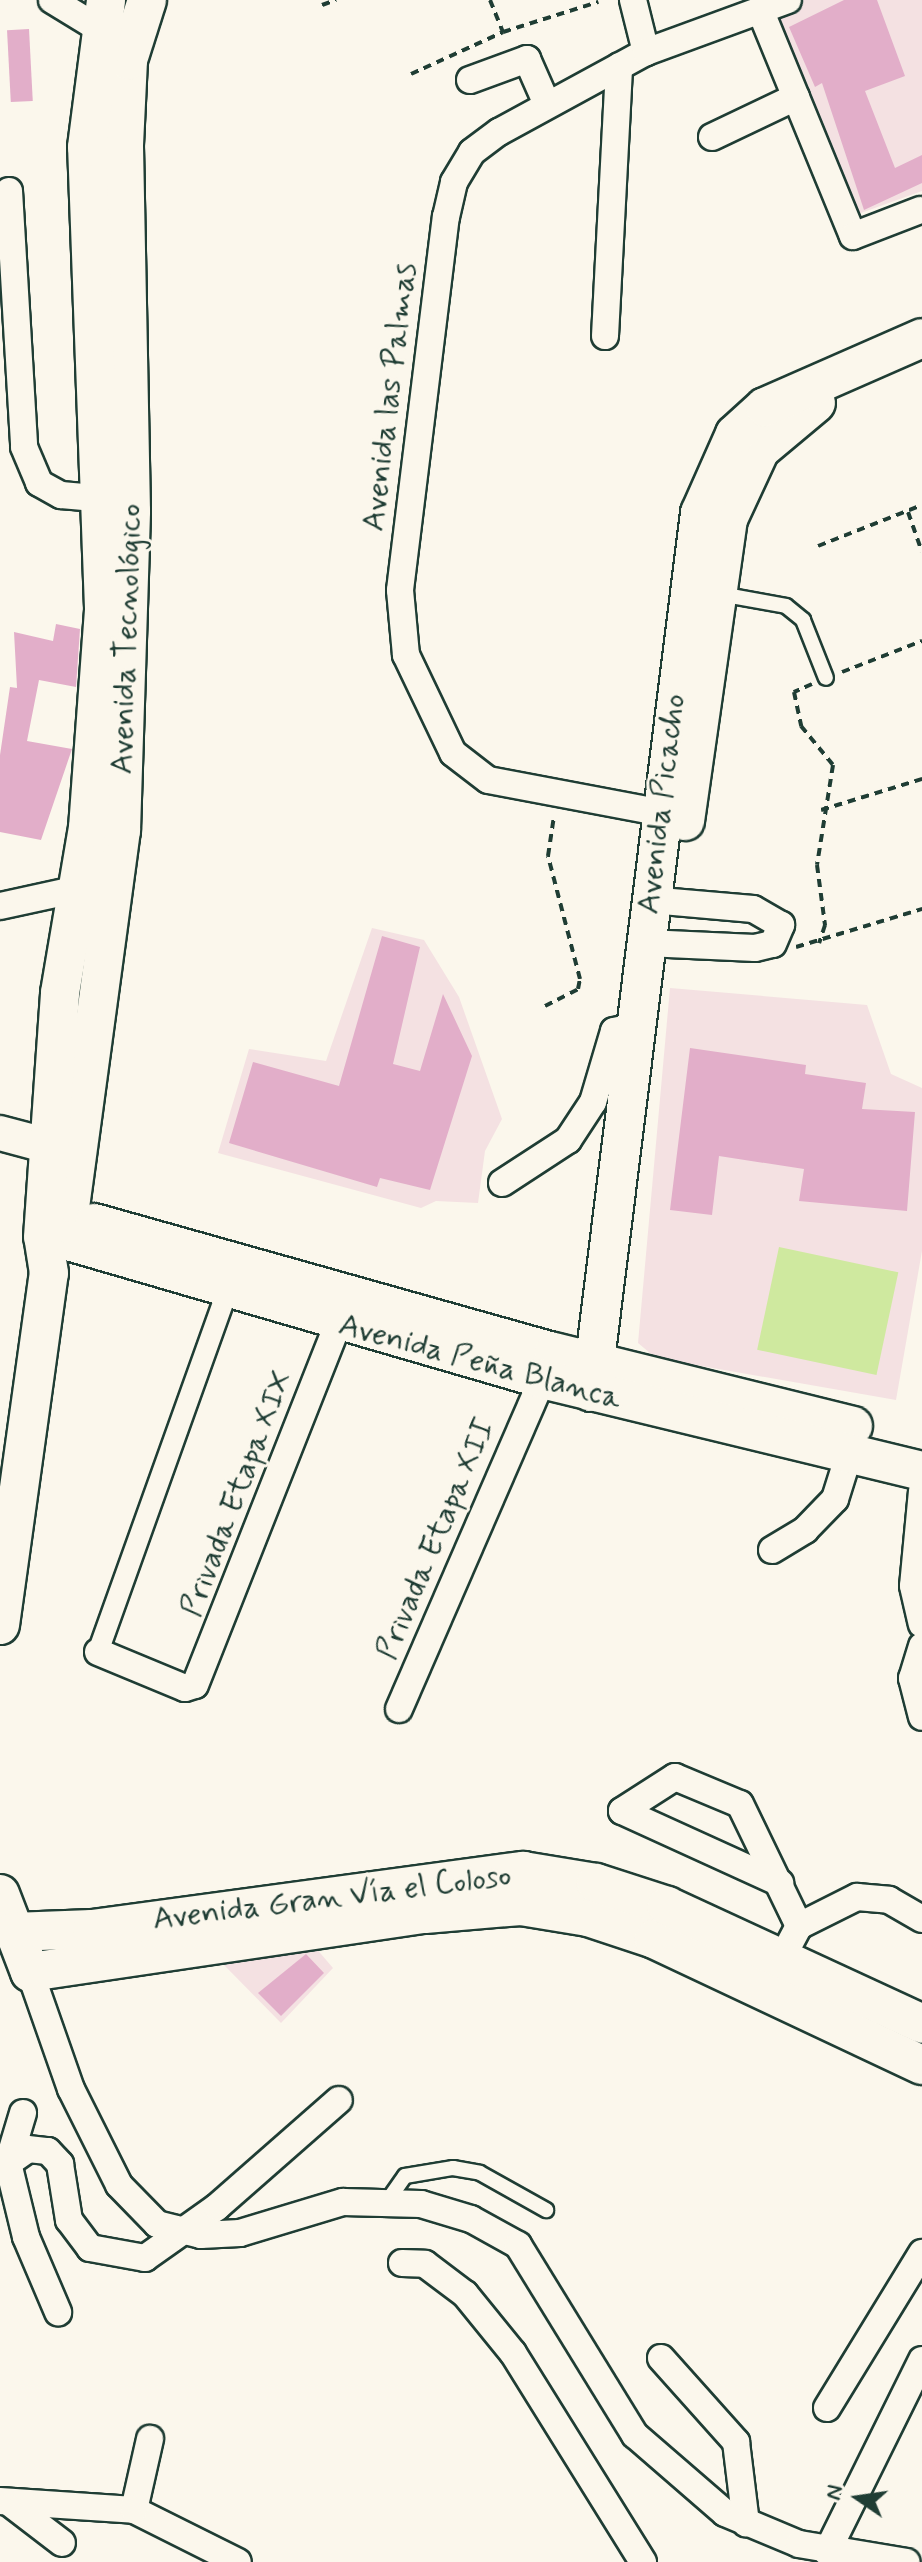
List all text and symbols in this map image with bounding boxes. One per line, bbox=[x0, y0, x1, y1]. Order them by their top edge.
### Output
street label: Avenida las Palmas bbox=[354, 261, 426, 533]
street label: Avenida Tecnológico bbox=[103, 505, 151, 773]
street label: Avenida Picacho bbox=[630, 694, 694, 914]
street label: Avenida Peña Blanca bbox=[336, 1306, 624, 1418]
street label: Privada Etapa XIX bbox=[172, 1364, 302, 1624]
street label: Privada Etapa XII bbox=[368, 1412, 504, 1666]
street label: Avenida Gran Vía el Coloso bbox=[146, 1856, 518, 1940]
north arrow bbox=[818, 2458, 898, 2538]
text: N bbox=[819, 2482, 850, 2503]

